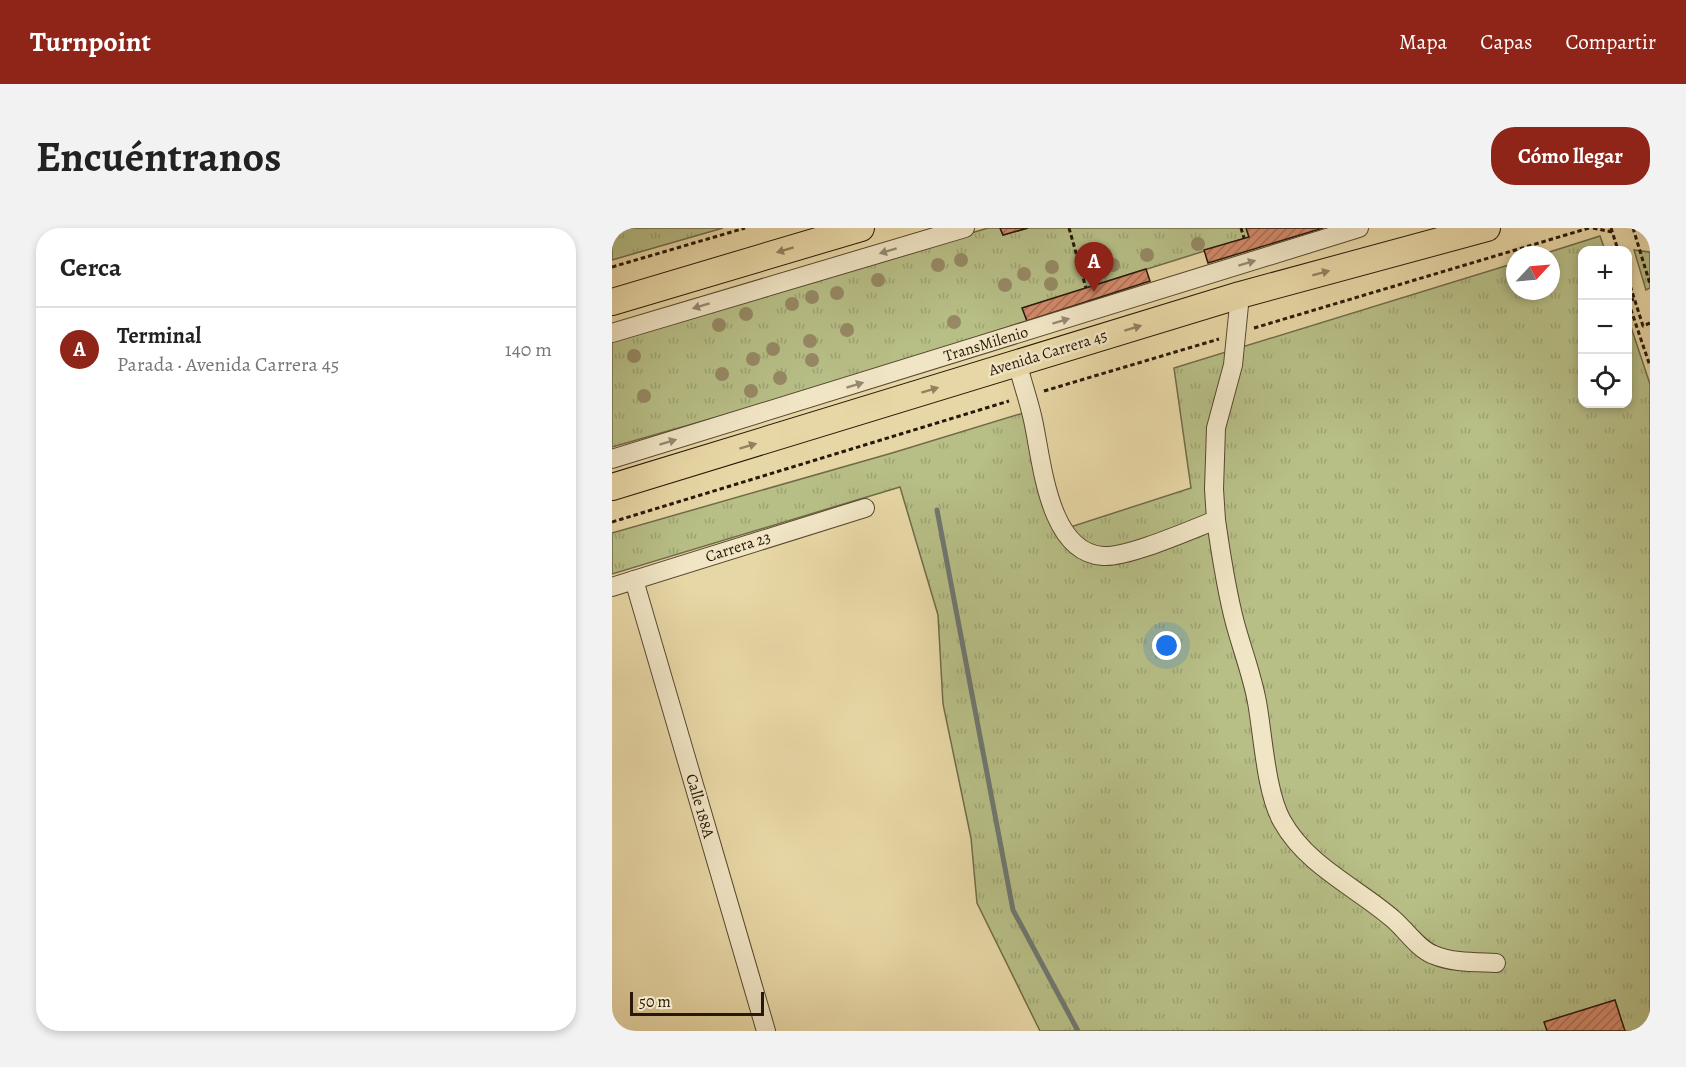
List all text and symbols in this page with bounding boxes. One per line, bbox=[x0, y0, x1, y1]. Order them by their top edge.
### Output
text: Turnpoint bbox=[30, 23, 151, 61]
text: Mapa bbox=[1399, 28, 1447, 56]
text: Capas bbox=[1480, 28, 1533, 56]
text: Compartir bbox=[1566, 28, 1656, 56]
button: Cómo llegar bbox=[1491, 127, 1650, 185]
text: Encuéntranos bbox=[36, 128, 281, 185]
pin: A bbox=[1074, 242, 1114, 292]
one-way arrow bbox=[776, 246, 794, 255]
north arrow bbox=[1506, 246, 1560, 300]
map controls bbox=[1578, 246, 1632, 408]
button: + bbox=[1578, 246, 1632, 300]
one-way arrow bbox=[879, 247, 897, 256]
text: Cerca bbox=[60, 250, 122, 285]
one-way arrow bbox=[1238, 258, 1256, 267]
one-way arrow bbox=[1312, 268, 1330, 277]
button: − bbox=[1578, 300, 1632, 354]
one-way arrow bbox=[692, 302, 710, 311]
one-way arrow bbox=[1052, 316, 1070, 325]
text: Terminal bbox=[117, 321, 201, 351]
street label: TransMilenio bbox=[941, 321, 1031, 367]
one-way arrow bbox=[1125, 323, 1143, 332]
street label: Avenida Carrera 45 bbox=[985, 324, 1110, 382]
text: A bbox=[73, 336, 86, 363]
text: 140 m bbox=[505, 336, 552, 363]
text: Parada · Avenida Carrera 45 bbox=[117, 351, 339, 378]
button: locate bbox=[1578, 354, 1632, 408]
one-way arrow bbox=[846, 380, 864, 389]
one-way arrow bbox=[921, 384, 939, 394]
one-way arrow bbox=[659, 437, 677, 446]
one-way arrow bbox=[739, 440, 757, 450]
street label: Carrera 23 bbox=[702, 526, 774, 568]
your location bbox=[1152, 631, 1181, 660]
street label: Calle 188A bbox=[680, 771, 720, 841]
scale bar bbox=[630, 989, 764, 1016]
text: 50 m bbox=[639, 991, 671, 1013]

